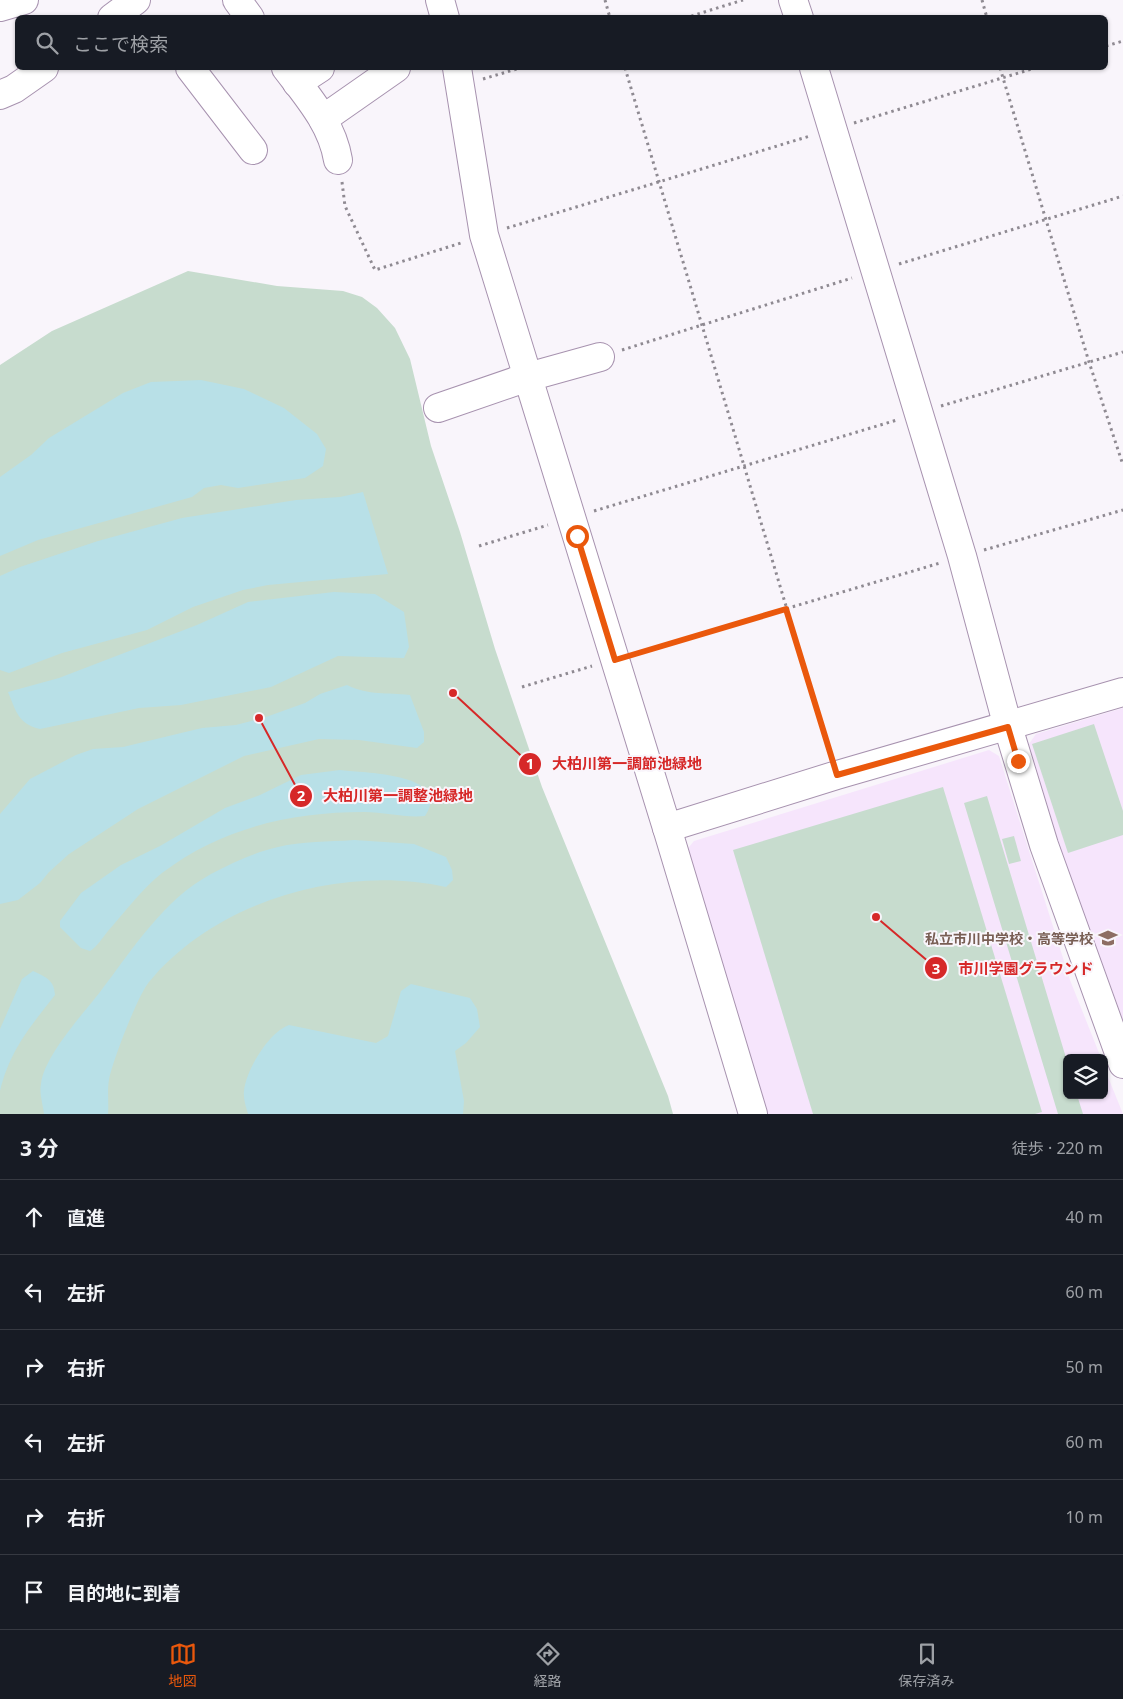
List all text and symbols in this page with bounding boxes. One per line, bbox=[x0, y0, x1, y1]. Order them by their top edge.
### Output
search box bbox=[15, 15, 1108, 70]
icon: search bbox=[33, 29, 61, 57]
text: ここで検索 bbox=[73, 31, 168, 57]
route start bbox=[566, 525, 589, 548]
callout: 大柏川第一調節池緑地 bbox=[517, 749, 712, 779]
route end bbox=[1007, 750, 1030, 773]
text: 1 bbox=[526, 753, 534, 773]
text: 大柏川第一調節池緑地 bbox=[552, 753, 702, 773]
callout: 大柏川第一調整池緑地 bbox=[288, 781, 483, 811]
text: 2 bbox=[297, 785, 306, 805]
text: 大柏川第一調整池緑地 bbox=[323, 785, 473, 805]
school or university icon: 私立市川中学校・高等学校 bbox=[1097, 927, 1119, 949]
place label: 私立市川中学校・高等学校 bbox=[925, 929, 1093, 948]
callout: 市川学園グラウンド bbox=[924, 953, 1104, 983]
text: 3 bbox=[932, 958, 940, 978]
text: 市川学園グラウンド bbox=[958, 958, 1094, 978]
map controls bbox=[1063, 1054, 1108, 1099]
button: layers bbox=[1063, 1054, 1108, 1099]
text: 3 分 bbox=[20, 1134, 58, 1162]
text: 徒歩 · 220 m bbox=[1012, 1137, 1103, 1159]
icon: ahead bbox=[20, 1203, 48, 1231]
text: 直進 bbox=[67, 1205, 105, 1231]
text: 40 m bbox=[1066, 1206, 1103, 1228]
icon: left bbox=[20, 1278, 48, 1306]
text: 左折 bbox=[67, 1280, 105, 1306]
text: 60 m bbox=[1066, 1281, 1103, 1303]
icon: right bbox=[20, 1353, 48, 1381]
text: 右折 bbox=[67, 1355, 105, 1381]
text: 50 m bbox=[1066, 1356, 1103, 1378]
icon: left bbox=[20, 1428, 48, 1456]
text: 左折 bbox=[67, 1430, 105, 1456]
text: 60 m bbox=[1066, 1431, 1103, 1453]
icon: right bbox=[20, 1503, 48, 1531]
text: 右折 bbox=[67, 1505, 105, 1531]
text: 10 m bbox=[1066, 1506, 1103, 1528]
icon: arrive bbox=[20, 1578, 48, 1606]
text: 目的地に到着 bbox=[67, 1580, 181, 1606]
tab: 地図 bbox=[169, 1640, 197, 1690]
tab: 経路 bbox=[534, 1640, 562, 1690]
tab: 保存済み bbox=[899, 1640, 955, 1690]

